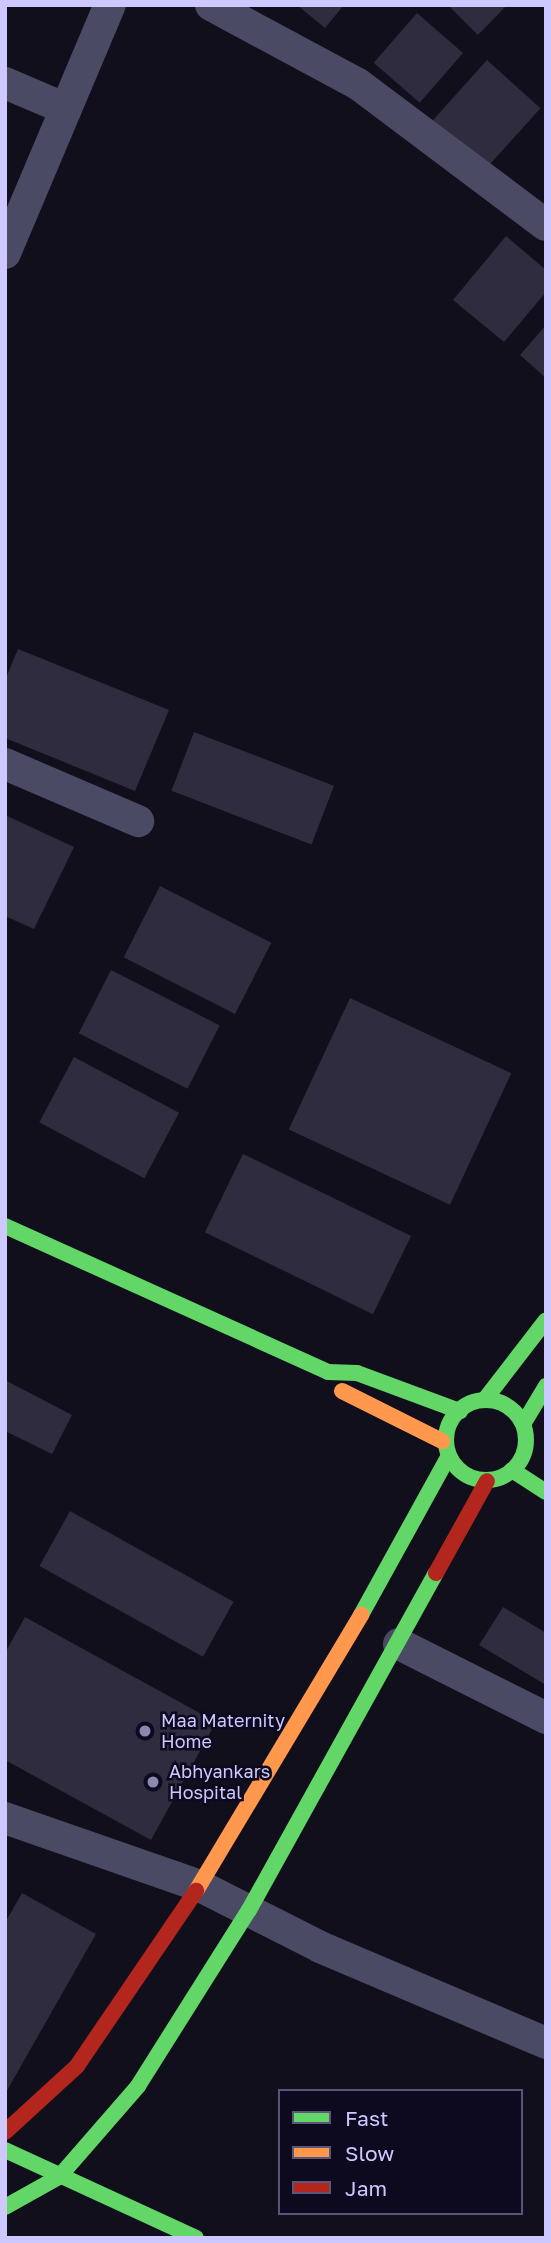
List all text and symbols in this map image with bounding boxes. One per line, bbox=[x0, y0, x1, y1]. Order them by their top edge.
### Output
place label: Maa Maternity Home bbox=[161, 1710, 285, 1752]
marker: Maa Maternity Home bbox=[135, 1721, 155, 1741]
place label: Abhyankars Hospital bbox=[169, 1761, 270, 1803]
marker: Abhyankars Hospital bbox=[143, 1772, 163, 1792]
legend bbox=[278, 2089, 523, 2215]
text: Fast bbox=[345, 2105, 388, 2131]
text: Slow bbox=[345, 2140, 394, 2166]
text: Jam bbox=[345, 2175, 387, 2201]

